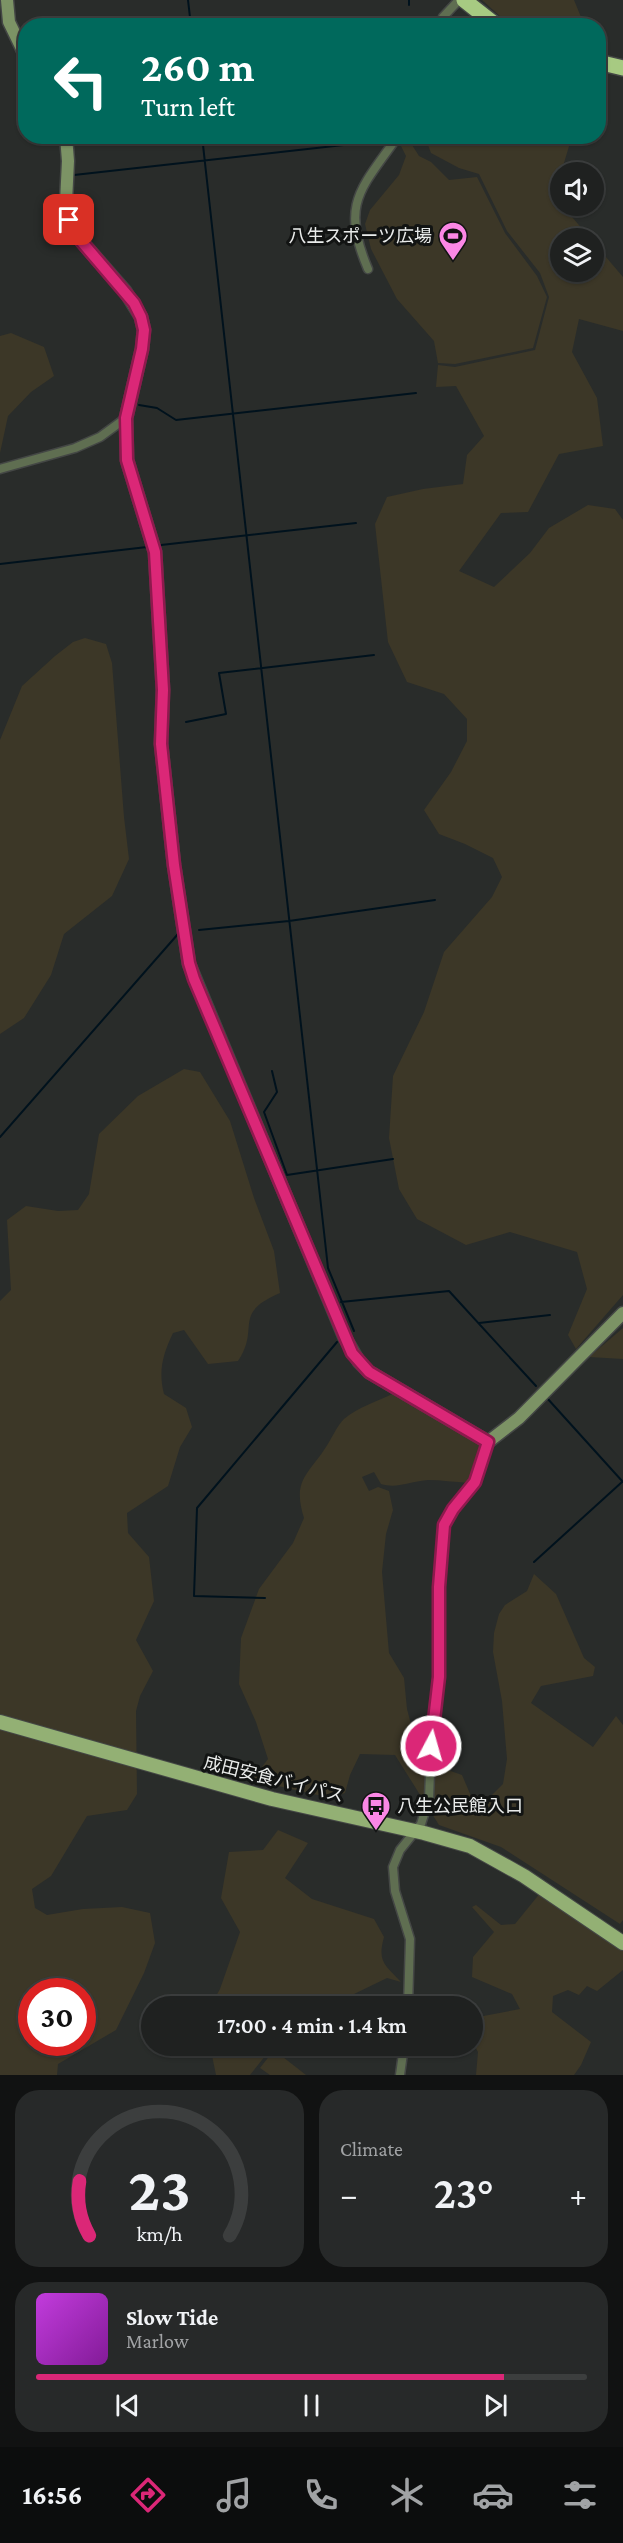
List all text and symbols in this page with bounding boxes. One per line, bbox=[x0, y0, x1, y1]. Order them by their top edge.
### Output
icon: left bbox=[42, 42, 120, 120]
text: 260 m bbox=[141, 43, 255, 90]
text: Turn left bbox=[141, 92, 235, 122]
map controls bbox=[550, 162, 604, 282]
button: sound bbox=[550, 162, 604, 216]
pin bbox=[43, 194, 94, 245]
icon: arrive bbox=[52, 203, 85, 236]
sports icon: 八生スポーツ広場 bbox=[437, 220, 469, 262]
place label: 八生スポーツ広場 bbox=[288, 226, 432, 246]
button: layers bbox=[550, 228, 604, 282]
position arrow bbox=[399, 1714, 463, 1778]
street label: 成田安食バイパス bbox=[202, 1752, 346, 1806]
bus stop icon: 八生公民館入口 bbox=[360, 1790, 392, 1832]
place label: 八生公民館入口 bbox=[397, 1796, 523, 1816]
speed limit sign: 30 bbox=[18, 1978, 96, 2056]
text: 17:00 · 4 min · 1.4 km bbox=[217, 2013, 407, 2038]
text: Climate bbox=[340, 2138, 403, 2160]
text: 23 bbox=[128, 2154, 191, 2223]
text: 23° bbox=[433, 2168, 494, 2218]
text: − bbox=[340, 2176, 357, 2213]
text: + bbox=[570, 2176, 587, 2213]
text: km/h bbox=[136, 2222, 183, 2246]
text: Slow Tide bbox=[126, 2305, 218, 2330]
text: Marlow bbox=[126, 2330, 189, 2352]
icon: previous bbox=[111, 2389, 144, 2422]
icon: pause bbox=[295, 2389, 328, 2422]
icon: next bbox=[479, 2389, 512, 2422]
icon: directions bbox=[127, 2474, 169, 2516]
icon: music bbox=[213, 2474, 255, 2516]
icon: phone bbox=[300, 2474, 342, 2516]
icon: climate bbox=[386, 2474, 428, 2516]
icon: car bbox=[472, 2474, 514, 2516]
icon: filters bbox=[559, 2474, 601, 2516]
text: 16:56 bbox=[22, 2480, 83, 2510]

